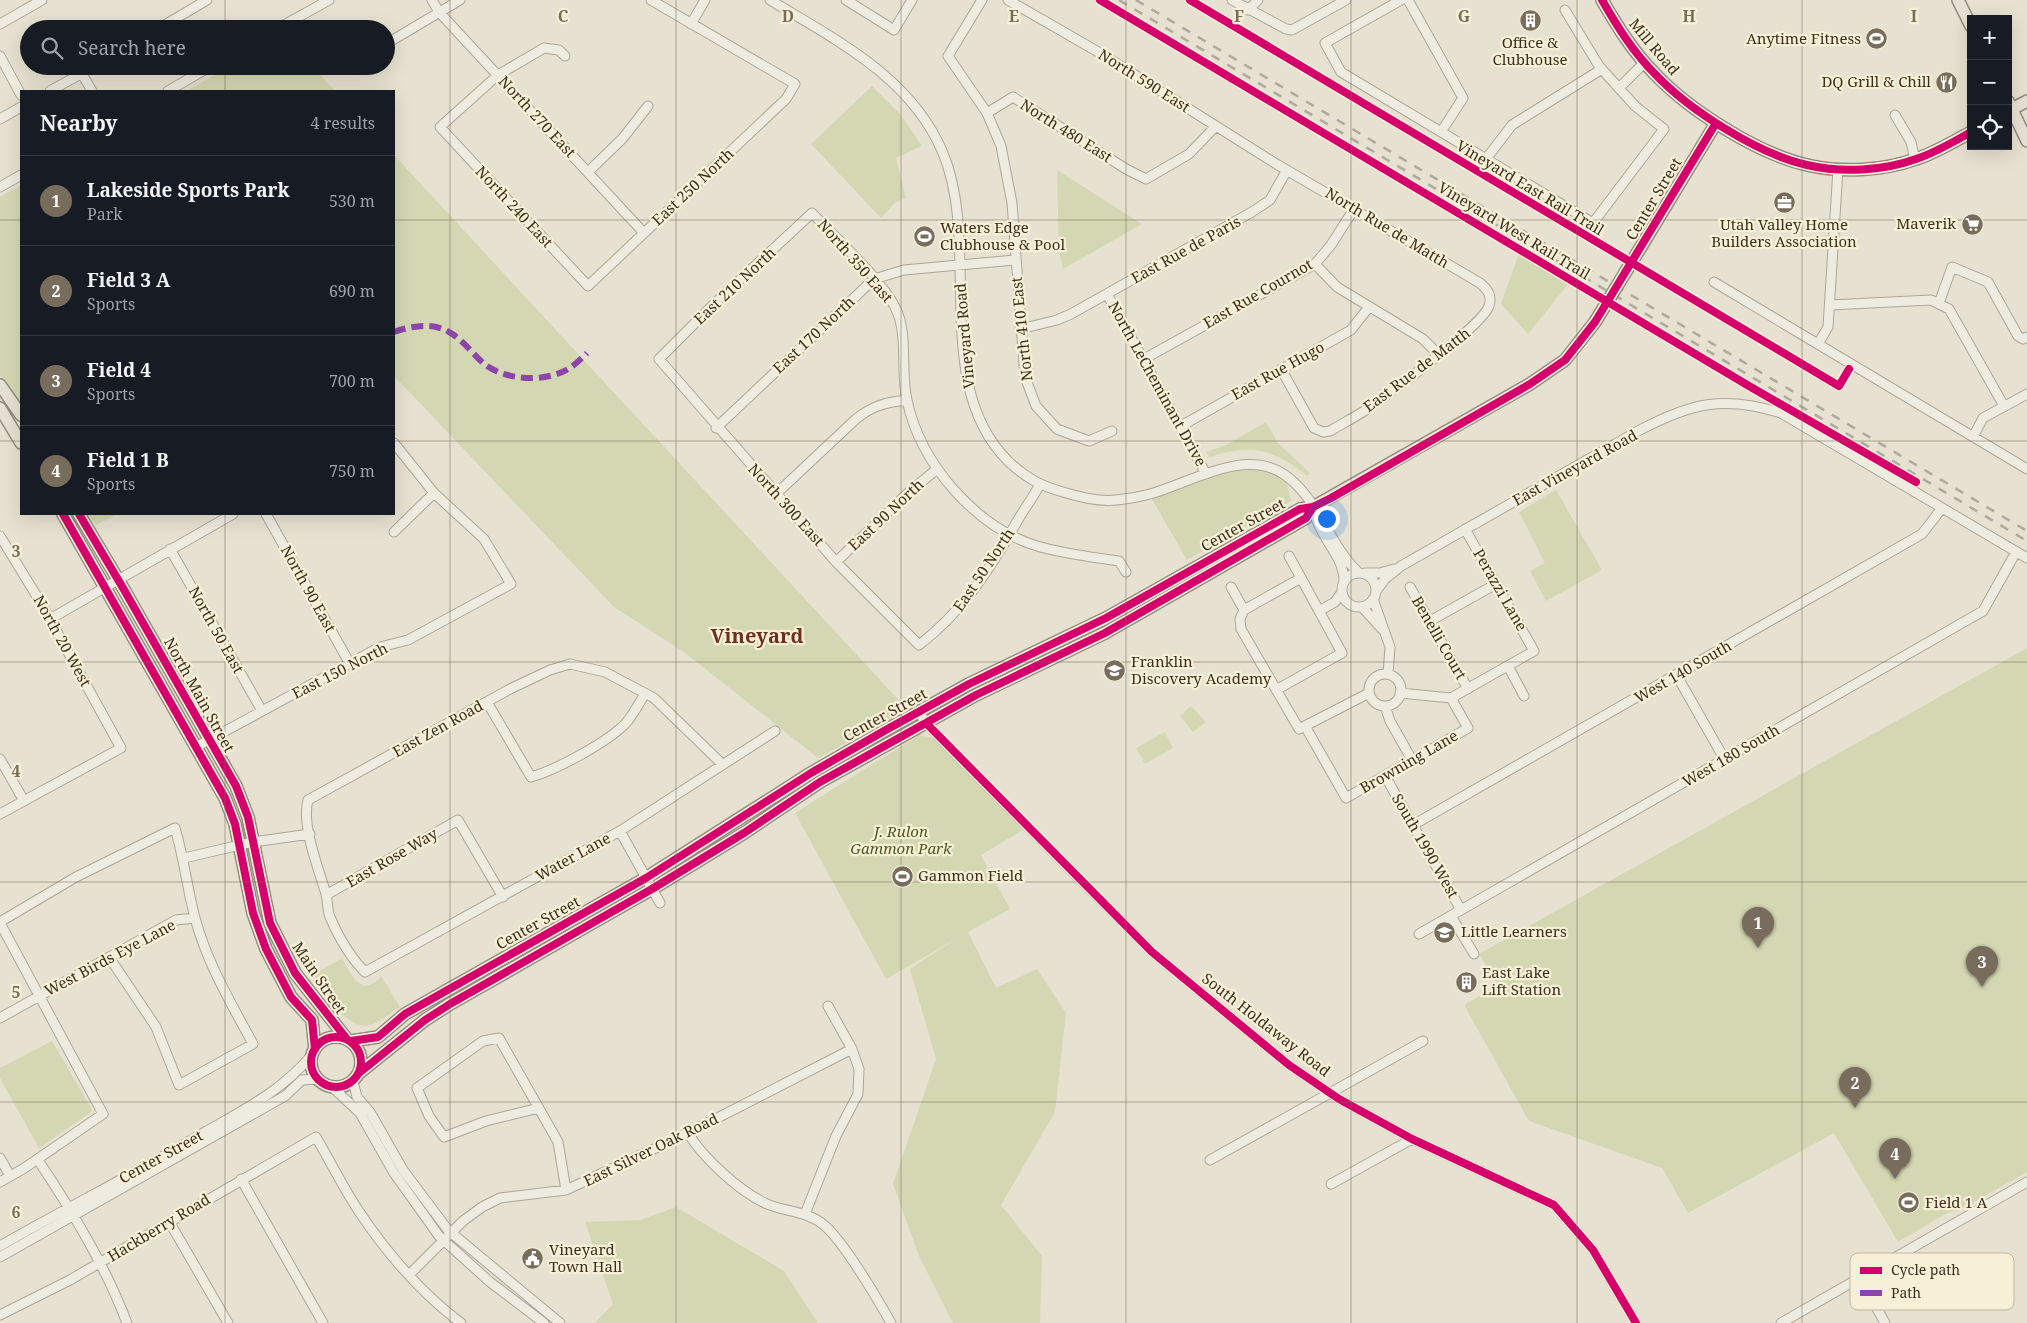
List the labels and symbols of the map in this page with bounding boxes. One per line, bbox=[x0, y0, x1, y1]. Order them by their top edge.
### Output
text: C bbox=[558, 5, 569, 27]
text: D bbox=[782, 5, 794, 27]
text: E bbox=[1009, 5, 1019, 27]
text: F bbox=[1234, 5, 1244, 27]
text: G bbox=[1458, 5, 1470, 27]
text: H bbox=[1682, 5, 1696, 27]
text: I bbox=[1911, 5, 1917, 27]
building icon: Office & Clubhouse bbox=[1518, 8, 1542, 32]
street label: Mill Road bbox=[1625, 14, 1684, 79]
sports icon: Anytime Fitness bbox=[1865, 27, 1889, 51]
place label: Anytime Fitness bbox=[1746, 28, 1861, 48]
place label: Office & Clubhouse bbox=[1492, 32, 1568, 69]
street label: North 590 East bbox=[1095, 44, 1194, 116]
restaurant icon: DQ Grill & Chill bbox=[1935, 70, 1959, 94]
street label: North 270 East bbox=[495, 71, 581, 161]
place label: DQ Grill & Chill bbox=[1821, 71, 1931, 91]
street label: North 480 East bbox=[1017, 94, 1116, 166]
street label: Vineyard East Rail Trail bbox=[1453, 135, 1608, 239]
street label: East 250 North bbox=[647, 143, 738, 229]
street label: Center Street bbox=[1621, 153, 1686, 244]
street label: North 240 East bbox=[472, 161, 558, 251]
street label: Vineyard West Rail Trail bbox=[1435, 177, 1595, 284]
street label: North Rue de Matth bbox=[1322, 182, 1453, 272]
office icon: Utah Valley Home Builders Association bbox=[1772, 190, 1796, 214]
street label: East Rue de Paris bbox=[1127, 211, 1244, 288]
supermarket icon: Maverik bbox=[1960, 212, 1984, 236]
place label: Maverik bbox=[1896, 213, 1956, 233]
street label: North 350 East bbox=[814, 214, 898, 306]
place label: Utah Valley Home Builders Association bbox=[1711, 214, 1857, 251]
place label: Waters Edge Clubhouse & Pool bbox=[940, 217, 1065, 254]
sports icon: Waters Edge Clubhouse & Pool bbox=[912, 225, 936, 249]
street label: East 210 North bbox=[689, 242, 780, 328]
street label: East Rue Cournot bbox=[1199, 254, 1316, 333]
street label: North 410 East bbox=[1006, 276, 1036, 382]
street label: Vineyard Road bbox=[949, 282, 979, 390]
street label: East 170 North bbox=[768, 291, 859, 377]
street label: North LeCheminant Drive bbox=[1104, 298, 1212, 469]
street label: East Rue de Matth bbox=[1359, 322, 1474, 416]
street label: East Rue Hugo bbox=[1228, 336, 1327, 404]
street label: East Vineyard Road bbox=[1509, 425, 1640, 510]
street label: North 300 East bbox=[744, 459, 829, 550]
street label: East 90 North bbox=[843, 474, 928, 554]
street label: Center Street bbox=[1197, 493, 1288, 555]
your location bbox=[1314, 506, 1340, 532]
street label: East 50 North bbox=[948, 524, 1019, 615]
text: 3 bbox=[11, 540, 21, 562]
street label: North 90 East bbox=[277, 542, 341, 636]
street label: Perazzi Lane bbox=[1469, 545, 1532, 634]
street label: North 50 East bbox=[185, 583, 249, 677]
street label: North 20 West bbox=[30, 591, 96, 690]
street label: Benelli Court bbox=[1408, 592, 1472, 683]
district label: Vineyard bbox=[711, 622, 803, 649]
street label: North Main Street bbox=[160, 633, 240, 756]
street label: West 140 South bbox=[1630, 635, 1735, 707]
street label: East 150 North bbox=[288, 637, 391, 703]
place label: Franklin Discovery Academy bbox=[1131, 651, 1272, 688]
school or university icon: Franklin Discovery Academy bbox=[1103, 659, 1127, 683]
street label: Center Street bbox=[839, 683, 930, 745]
street label: East Zen Road bbox=[389, 695, 486, 761]
street label: West 180 South bbox=[1678, 719, 1783, 791]
street label: Browning Lane bbox=[1356, 725, 1461, 797]
text: 4 bbox=[11, 760, 21, 782]
street label: South 1990 West bbox=[1388, 790, 1464, 901]
park label: J. Rulon Gammon Park bbox=[850, 821, 952, 858]
street label: East Rose Way bbox=[342, 823, 441, 891]
street label: Water Lane bbox=[531, 827, 614, 885]
sports icon: Gammon Field bbox=[890, 864, 914, 888]
place label: Gammon Field bbox=[918, 865, 1023, 885]
street label: Center Street bbox=[492, 891, 583, 953]
pin: 1 bbox=[1742, 907, 1774, 948]
street label: West Birds Eye Lane bbox=[41, 914, 178, 1000]
school or university icon: Little Learners bbox=[1433, 920, 1457, 944]
place label: Little Learners bbox=[1461, 921, 1567, 941]
street label: Main Street bbox=[288, 938, 351, 1017]
pin: 3 bbox=[1966, 946, 1998, 987]
place label: East Lake Lift Station bbox=[1482, 962, 1561, 999]
street label: South Holdaway Road bbox=[1198, 968, 1335, 1081]
building icon: East Lake Lift Station bbox=[1454, 970, 1478, 994]
text: 5 bbox=[11, 981, 21, 1003]
pin: 2 bbox=[1839, 1067, 1871, 1108]
street label: East Silver Oak Road bbox=[580, 1108, 721, 1190]
street label: Center Street bbox=[115, 1125, 206, 1187]
pin: 4 bbox=[1879, 1138, 1911, 1179]
street label: Hackberry Road bbox=[103, 1189, 214, 1266]
sports icon: Field 1 A bbox=[1897, 1191, 1921, 1215]
place label: Field 1 A bbox=[1925, 1192, 1988, 1212]
text: 6 bbox=[11, 1201, 21, 1223]
place label: Vineyard Town Hall bbox=[549, 1239, 623, 1276]
public building icon: Vineyard Town Hall bbox=[521, 1247, 545, 1271]
legend bbox=[1850, 1253, 2014, 1310]
text: Cycle path bbox=[1891, 1260, 1960, 1279]
text: Path bbox=[1891, 1283, 1921, 1302]

